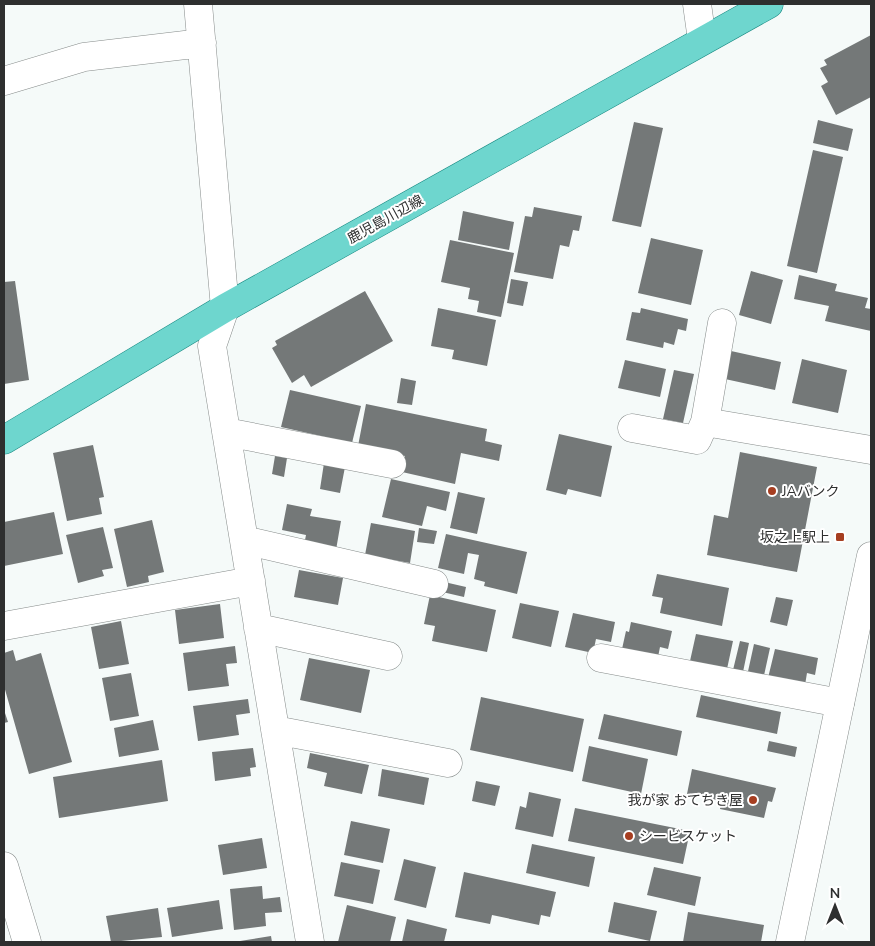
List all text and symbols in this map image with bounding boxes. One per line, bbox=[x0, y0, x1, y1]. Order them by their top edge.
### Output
street label: 鹿児島川辺線 bbox=[344, 191, 427, 248]
place label: JAバンク bbox=[781, 482, 839, 501]
marker: JAバンク bbox=[766, 485, 778, 497]
place label: 坂之上駅上 bbox=[760, 528, 830, 547]
marker: 坂之上駅上 bbox=[834, 531, 846, 543]
place label: 我が家 おてちき屋 bbox=[627, 791, 743, 810]
marker: 我が家 おてちき屋 bbox=[747, 794, 759, 806]
place label: シービスケット bbox=[639, 827, 737, 846]
marker: シービスケット bbox=[623, 830, 635, 842]
north arrow bbox=[810, 881, 860, 931]
text: N bbox=[830, 884, 840, 903]

